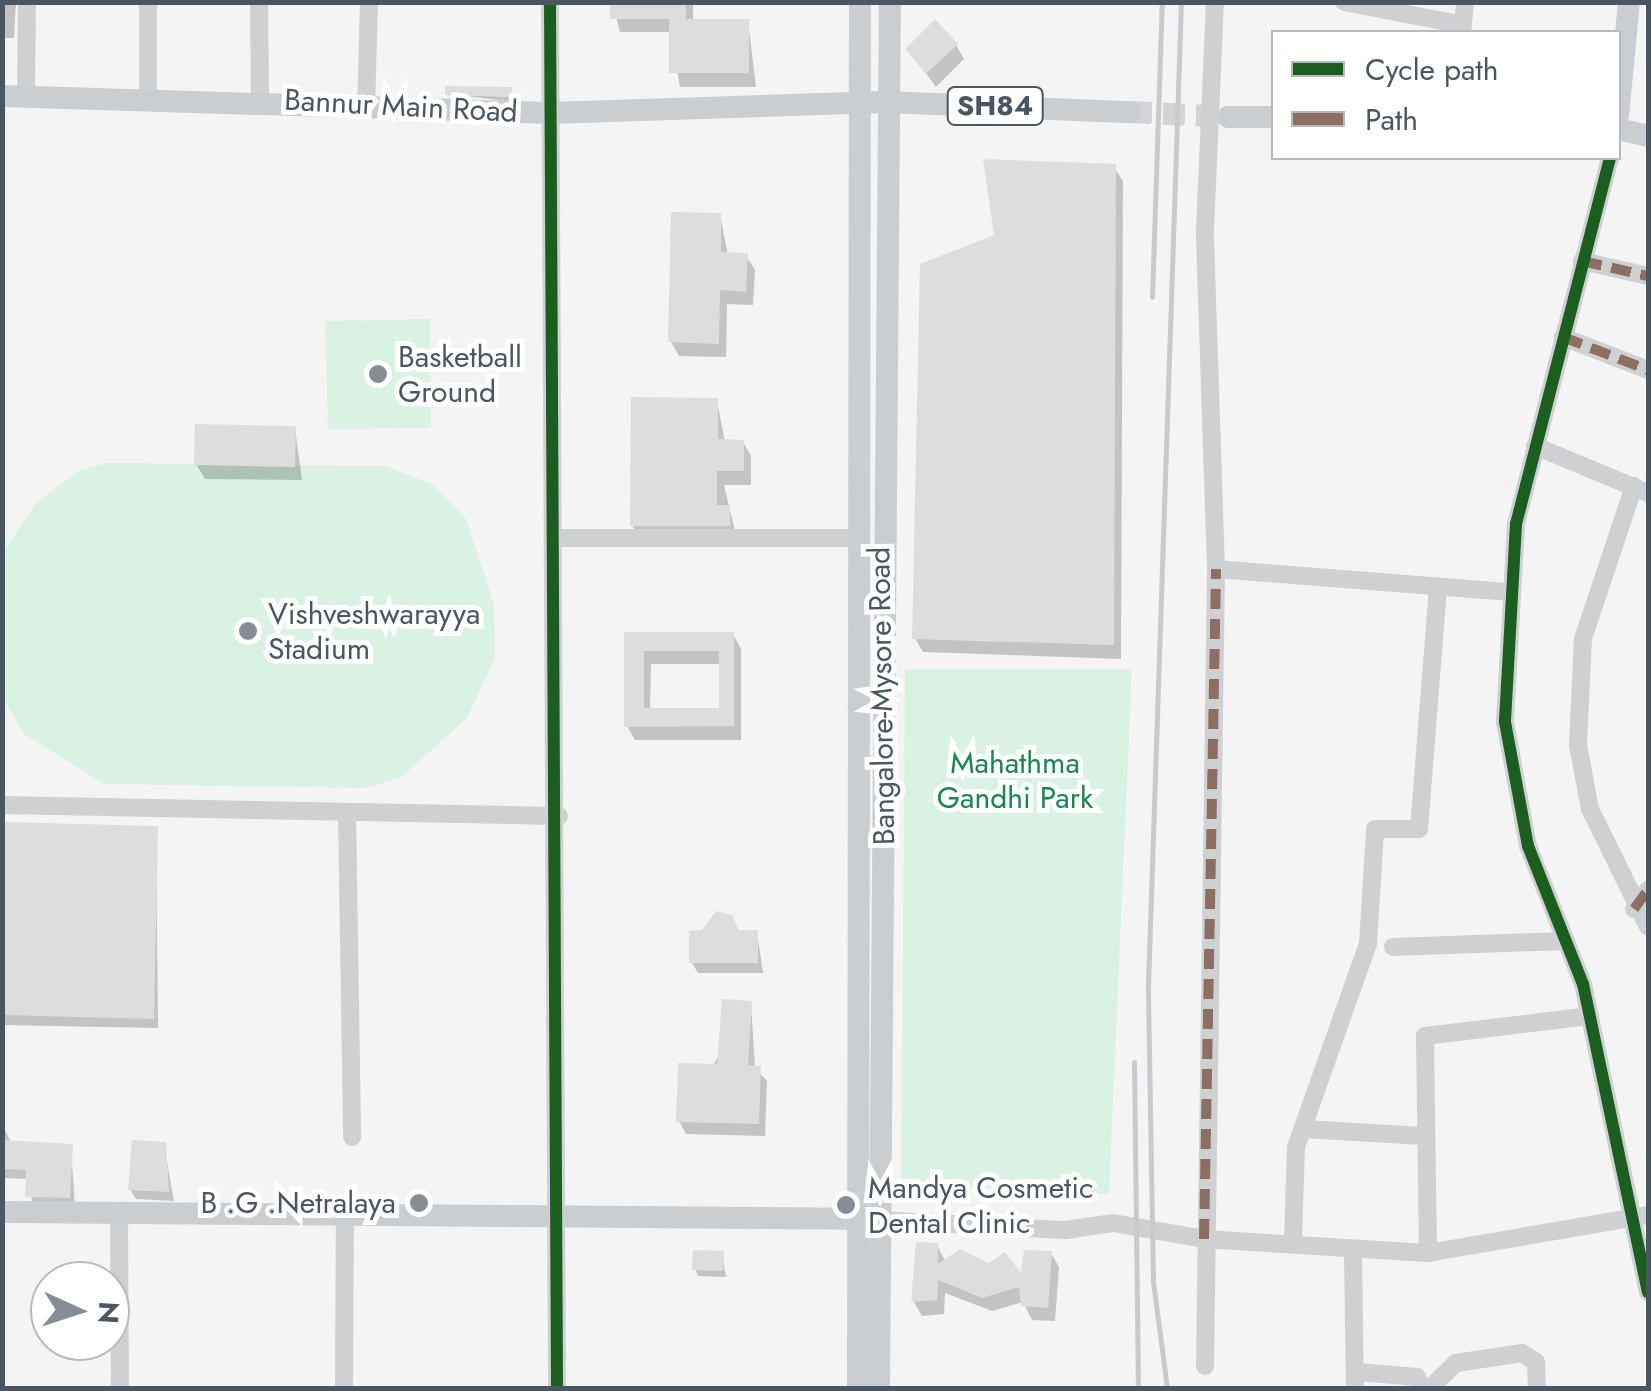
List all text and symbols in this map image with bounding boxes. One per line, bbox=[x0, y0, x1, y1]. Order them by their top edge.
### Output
legend bbox=[1271, 30, 1621, 160]
text: Cycle path bbox=[1365, 48, 1498, 91]
street label: Bannur Main Road bbox=[283, 82, 519, 130]
road number: SH84 bbox=[945, 83, 1045, 129]
text: Path bbox=[1365, 98, 1418, 141]
place label: Basketball Ground bbox=[398, 339, 522, 410]
marker: Basketball Ground bbox=[367, 363, 389, 385]
street label: Bangalore-Mysore Road bbox=[861, 547, 903, 845]
place label: Vishveshwarayya Stadium bbox=[268, 596, 480, 666]
marker: Vishveshwarayya Stadium bbox=[237, 620, 259, 642]
park label: Mahathma Gandhi Park bbox=[937, 745, 1093, 816]
place label: Mandya Cosmetic Dental Clinic bbox=[868, 1170, 1093, 1240]
place label: B .G .Netralaya bbox=[201, 1185, 396, 1221]
marker: B .G .Netralaya bbox=[406, 1190, 432, 1216]
marker: Mandya Cosmetic Dental Clinic bbox=[833, 1192, 859, 1218]
north arrow bbox=[30, 1261, 130, 1361]
text: N bbox=[87, 1300, 130, 1325]

